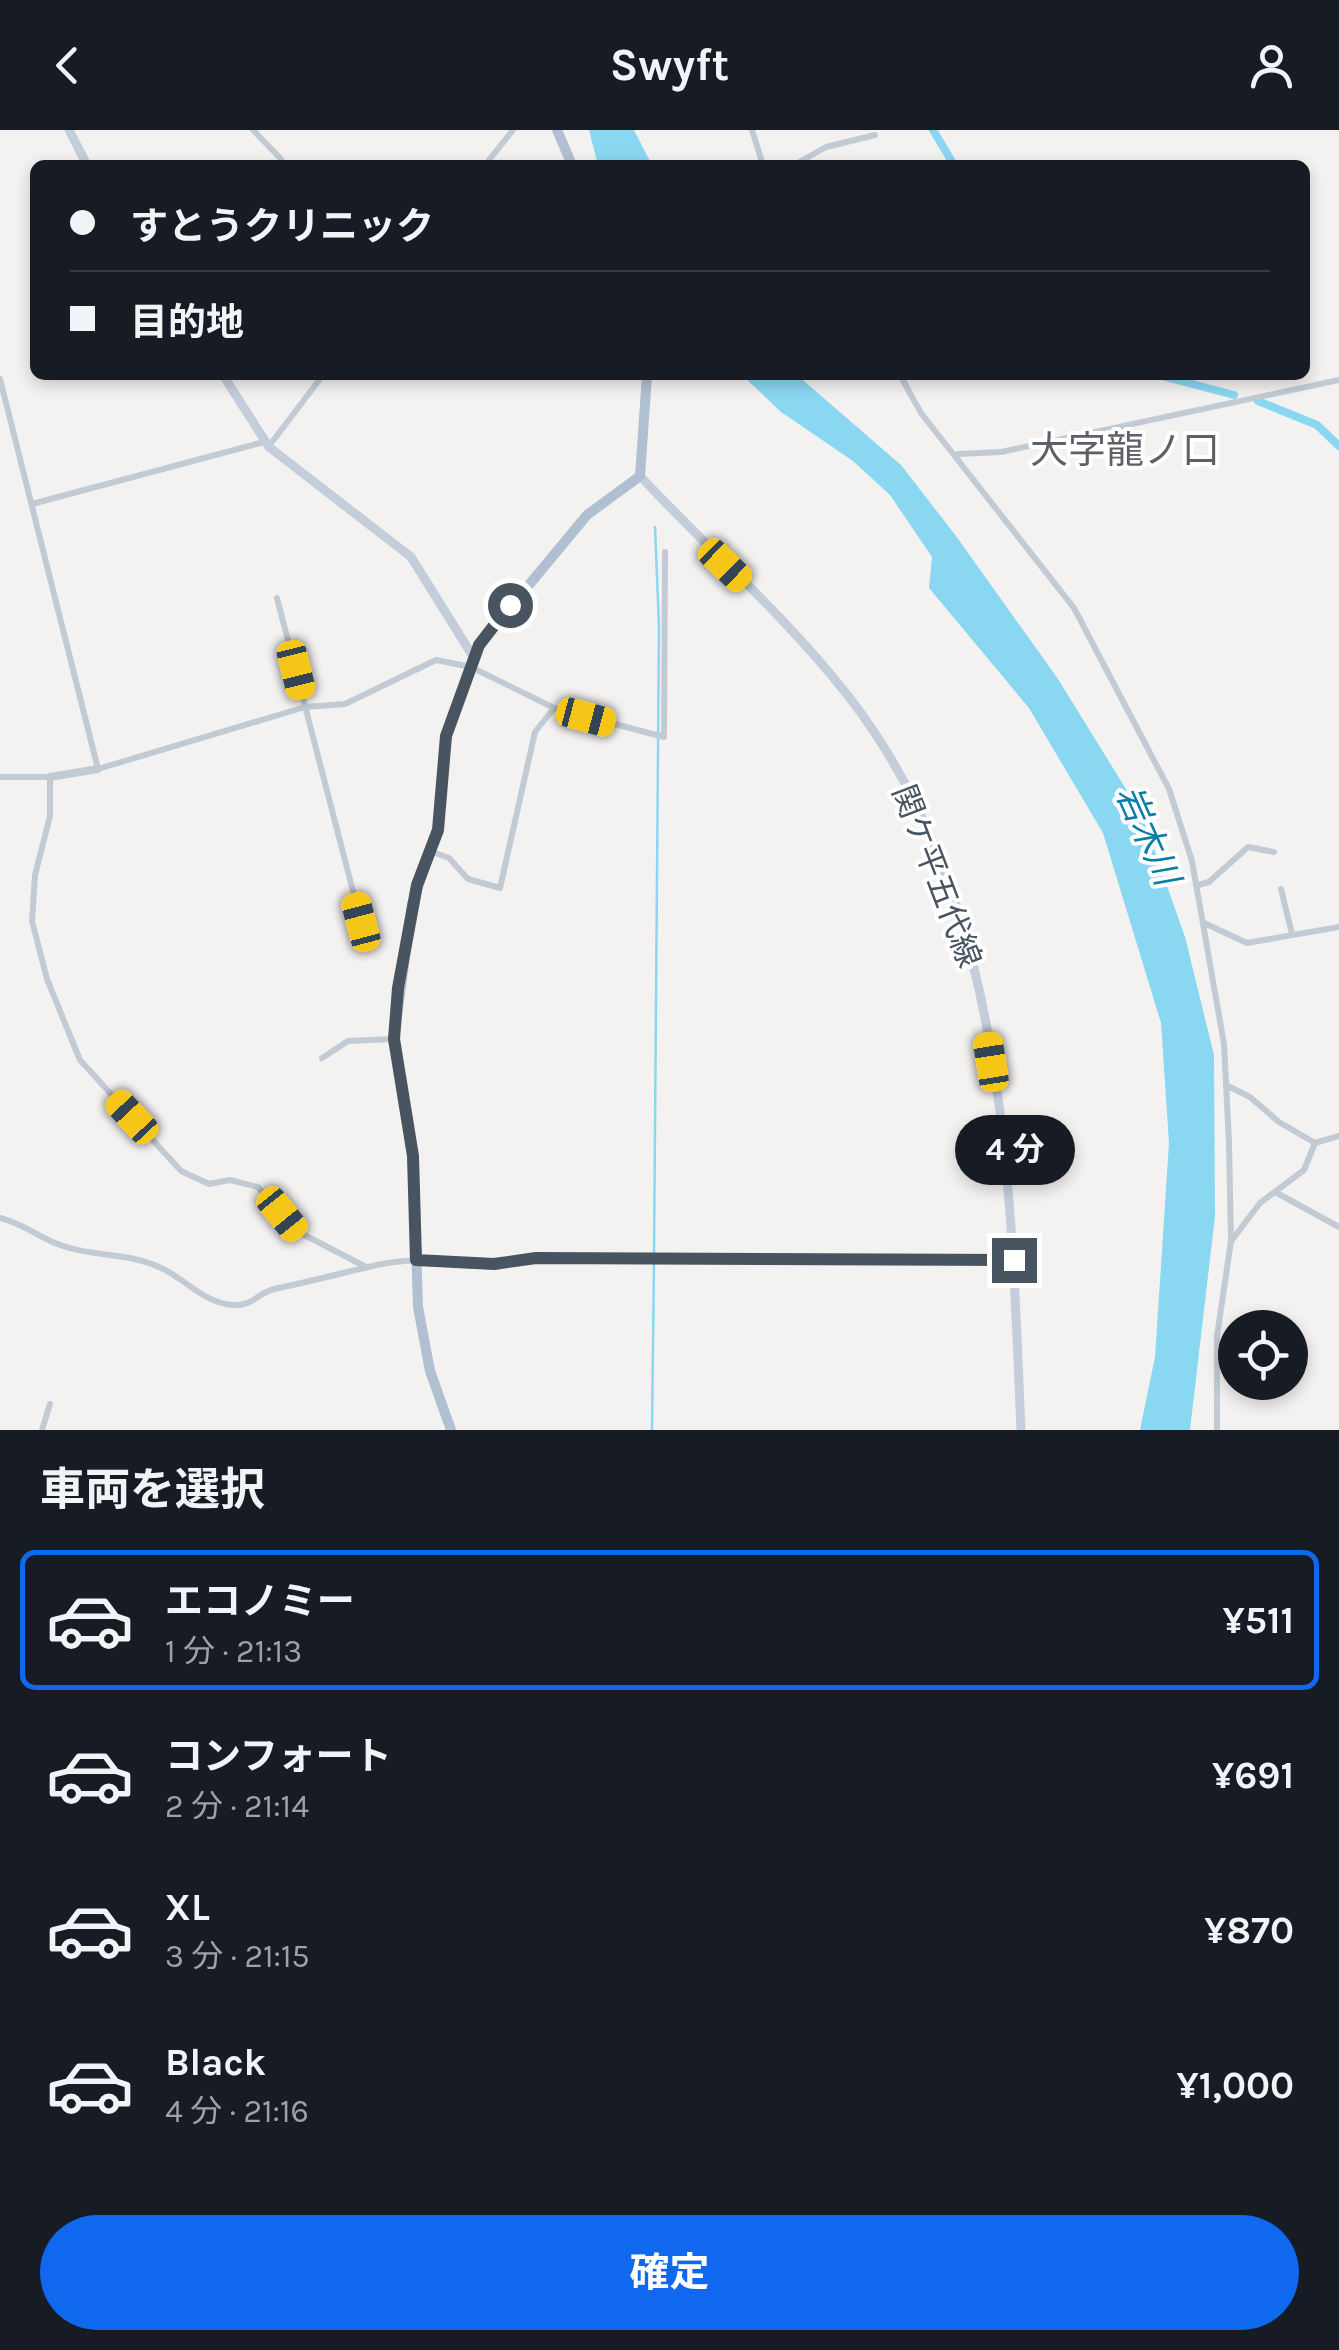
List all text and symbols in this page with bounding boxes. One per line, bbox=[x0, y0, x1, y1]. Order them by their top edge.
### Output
icon: back bbox=[40, 38, 95, 93]
icon: person bbox=[1244, 38, 1299, 93]
text: Swyft bbox=[610, 39, 729, 91]
text: すとうクリニック bbox=[130, 204, 434, 249]
text: 目的地 bbox=[130, 300, 244, 345]
district label: 大字龍ノ口 bbox=[1030, 428, 1220, 473]
car bbox=[693, 533, 757, 597]
route start bbox=[488, 583, 533, 628]
car bbox=[274, 637, 318, 703]
car bbox=[553, 695, 619, 739]
water label: 岩木川 bbox=[1107, 779, 1189, 895]
street label: 関ケ平五代線 bbox=[885, 780, 988, 972]
car bbox=[339, 889, 383, 955]
car bbox=[971, 1030, 1011, 1094]
car bbox=[101, 1085, 163, 1149]
callout: 4 分 bbox=[954, 1115, 1074, 1185]
text: 4 分 bbox=[985, 1131, 1045, 1168]
car bbox=[251, 1181, 313, 1247]
route end bbox=[992, 1238, 1037, 1283]
map controls bbox=[1218, 1310, 1308, 1400]
button: locate bbox=[1218, 1310, 1308, 1400]
text: 車両を選択 bbox=[40, 1464, 265, 1516]
icon: car bbox=[45, 1575, 135, 1665]
text: エコノミー bbox=[165, 1579, 355, 1624]
text: ¥511 bbox=[1223, 1598, 1294, 1643]
text: 1 分 · 21:13 bbox=[165, 1633, 302, 1670]
icon: car bbox=[45, 1730, 135, 1820]
text: コンフォート bbox=[165, 1734, 392, 1779]
text: ¥691 bbox=[1212, 1753, 1294, 1798]
text: 2 分 · 21:14 bbox=[165, 1788, 309, 1825]
icon: car bbox=[45, 1885, 135, 1975]
text: XL bbox=[165, 1885, 210, 1930]
text: ¥870 bbox=[1204, 1908, 1294, 1953]
text: 3 分 · 21:15 bbox=[165, 1938, 310, 1975]
icon: car bbox=[45, 2040, 135, 2130]
text: Black bbox=[165, 2040, 266, 2085]
text: ¥1,000 bbox=[1176, 2063, 1294, 2108]
text: 4 分 · 21:16 bbox=[165, 2093, 309, 2130]
button: 確定 bbox=[40, 2215, 1299, 2330]

